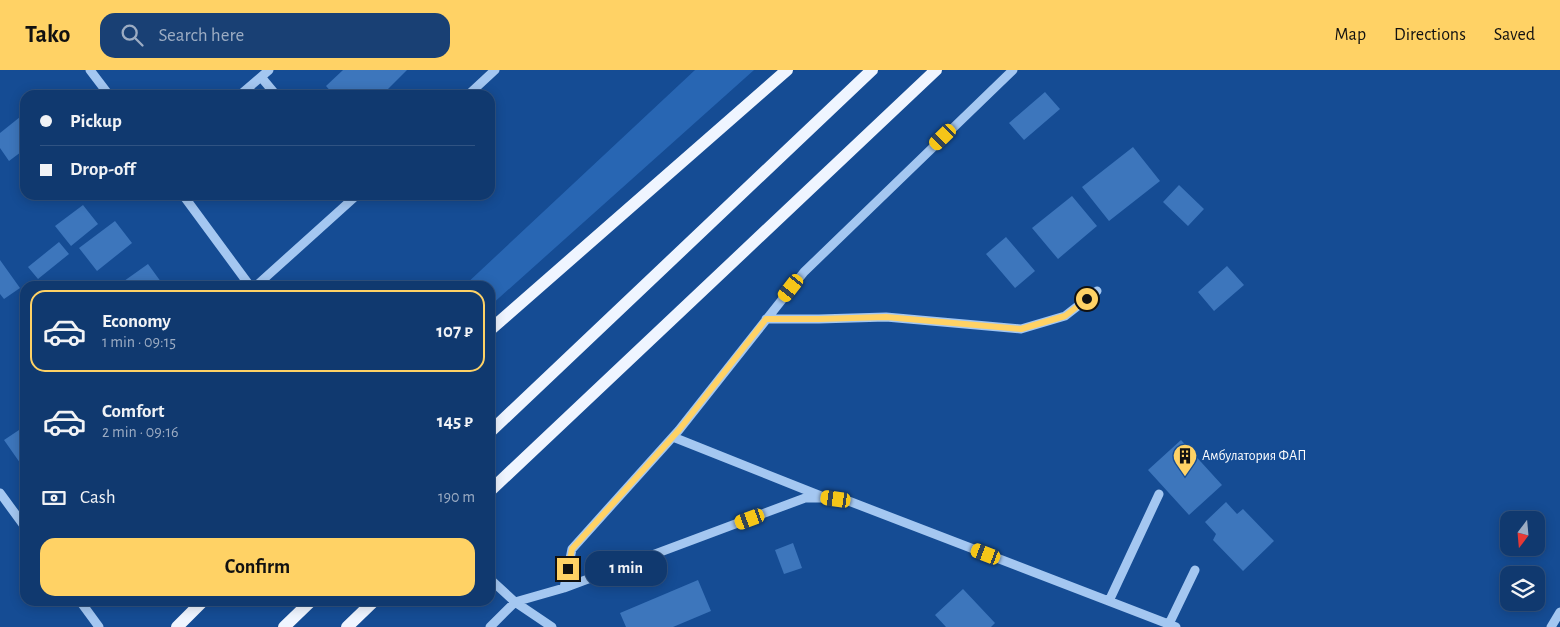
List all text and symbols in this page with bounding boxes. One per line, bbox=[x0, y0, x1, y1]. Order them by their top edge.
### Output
search box bbox=[100, 13, 450, 58]
icon: search bbox=[118, 21, 146, 49]
text: Tako bbox=[25, 23, 70, 47]
text: Search here bbox=[158, 26, 244, 45]
text: Map bbox=[1335, 26, 1366, 44]
text: Directions bbox=[1394, 26, 1466, 44]
text: Saved bbox=[1494, 26, 1535, 44]
text: Pickup bbox=[70, 112, 122, 131]
car bbox=[926, 121, 959, 153]
text: Drop-off bbox=[70, 160, 135, 179]
car bbox=[775, 272, 806, 304]
route start bbox=[1076, 288, 1098, 310]
icon: car bbox=[42, 309, 87, 354]
text: Economy bbox=[102, 312, 171, 331]
text: 107 ₽ bbox=[436, 322, 473, 341]
text: 1 min · 09:15 bbox=[102, 334, 176, 350]
icon: car bbox=[42, 399, 87, 444]
text: Comfort bbox=[102, 402, 164, 421]
text: 145 ₽ bbox=[437, 412, 473, 431]
text: 2 min · 09:16 bbox=[102, 424, 178, 440]
building icon: Амбулатория ФАП bbox=[1172, 443, 1198, 477]
place label: Амбулатория ФАП bbox=[1202, 449, 1306, 463]
icon: cash bbox=[40, 484, 68, 512]
text: Cash bbox=[80, 488, 116, 507]
text: 190 m bbox=[438, 489, 475, 505]
car bbox=[820, 489, 851, 509]
car bbox=[733, 507, 766, 531]
north arrow bbox=[1500, 511, 1545, 556]
map controls bbox=[1500, 511, 1545, 611]
button: Confirm bbox=[40, 538, 475, 596]
car bbox=[969, 542, 1002, 566]
callout: 1 min bbox=[586, 552, 668, 586]
route end bbox=[557, 558, 579, 580]
text: 1 min bbox=[609, 560, 643, 576]
button: layers bbox=[1500, 566, 1545, 611]

